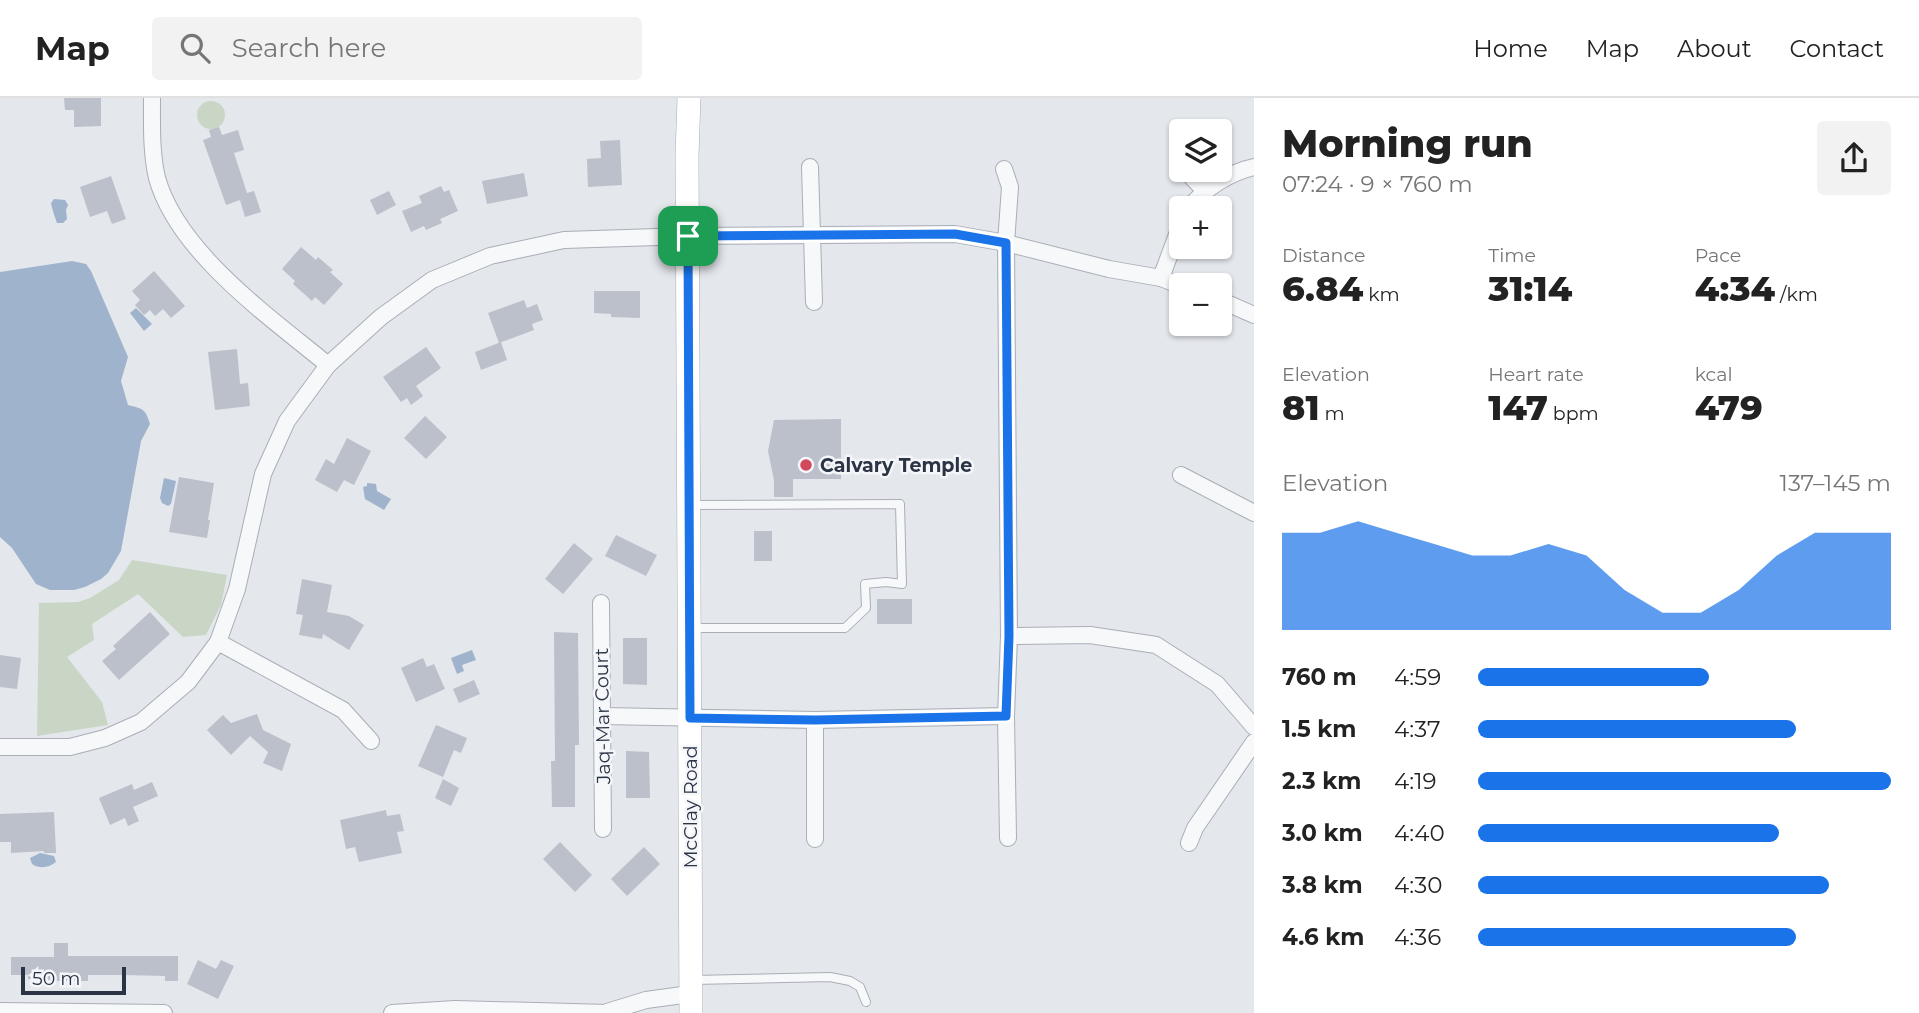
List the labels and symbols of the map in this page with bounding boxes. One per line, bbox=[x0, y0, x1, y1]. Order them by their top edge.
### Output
pin bbox=[658, 206, 718, 266]
place label: Calvary Temple bbox=[820, 454, 972, 477]
marker: Calvary Temple bbox=[798, 457, 814, 473]
street label: Jaq-Mar Court bbox=[590, 647, 615, 785]
street label: McClay Road bbox=[679, 745, 702, 869]
scale bar bbox=[21, 964, 126, 996]

